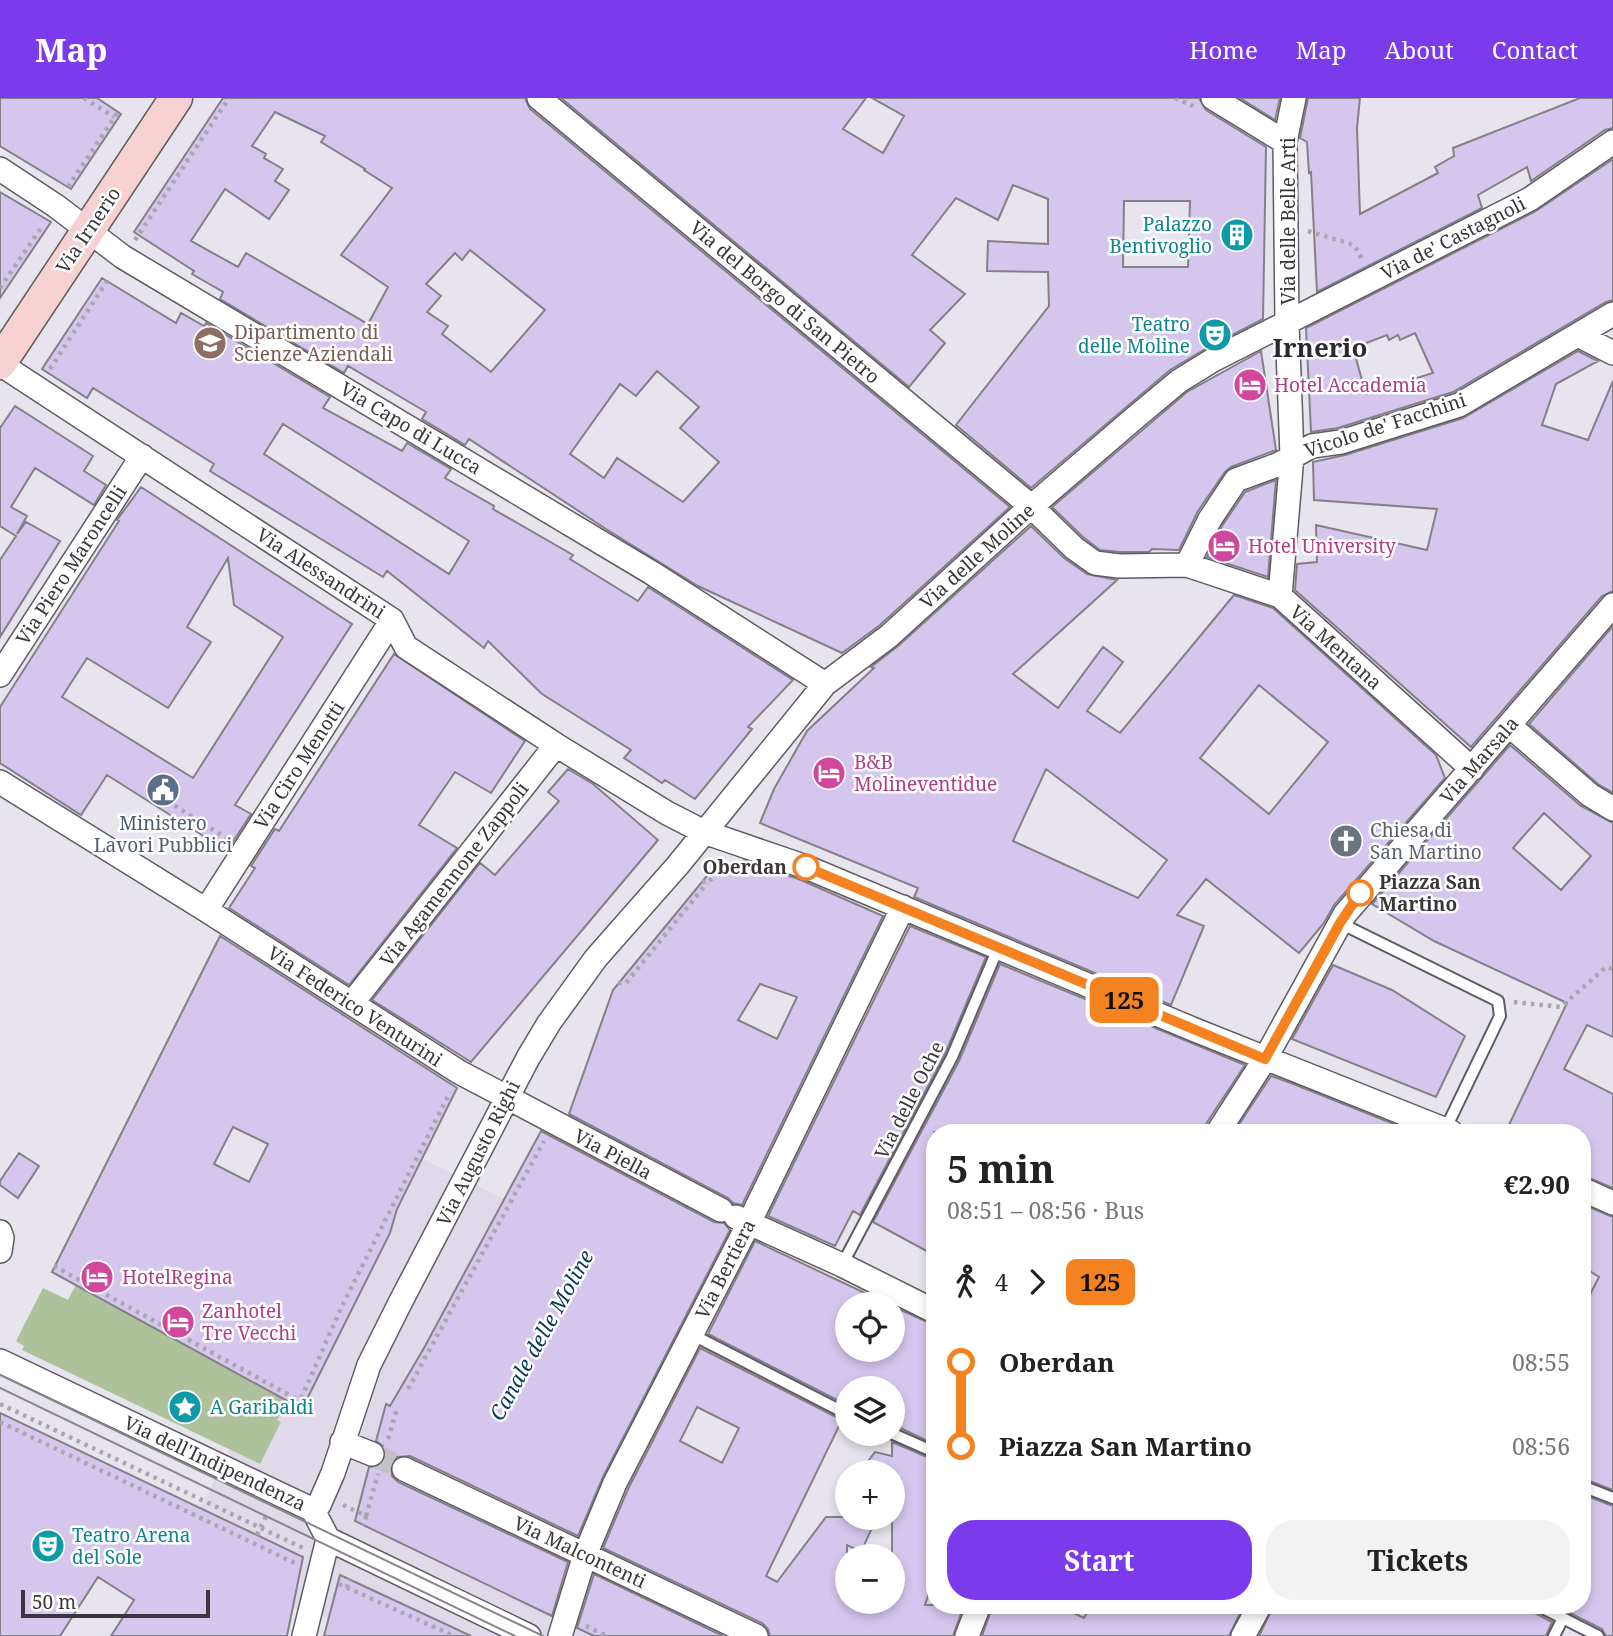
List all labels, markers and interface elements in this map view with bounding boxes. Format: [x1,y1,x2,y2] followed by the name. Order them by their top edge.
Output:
[35,27,108,72] text: Map
[1189,33,1258,66] text: Home
[1296,33,1347,66] text: Map
[1385,33,1454,66] text: About
[1492,33,1578,66] text: Contact
[1275,137,1301,305] street label: Via delle Belle Arti
[50,182,126,278] street label: Via Irnerio
[1376,190,1530,286] street label: Via de' Castagnoli
[1109,211,1212,259] place label: Palazzo Bentivoglio
[684,215,886,389] street label: Via del Borgo di San Pietro
[1218,216,1256,254] building icon: Palazzo Bentivoglio
[1078,311,1190,359] place label: Teatro delle Moline
[1196,316,1234,354] theatre icon: Teatro delle Moline
[234,319,393,367] place label: Dipartimento di Scienze Aziendali
[191,324,229,362] school or university icon: Dipartimento di Scienze Aziendali
[1273,329,1367,365] district label: Irnerio
[1231,366,1269,404] hotel icon: Hotel Accademia
[1274,372,1427,398] place label: Hotel Accademia
[336,376,486,480] street label: Via Capo di Lucca
[1301,387,1469,463] street label: Vicolo de' Facchini
[10,480,132,650] street label: Via Piero Maroncelli
[914,497,1040,615] street label: Via delle Moline
[251,521,391,625] street label: Via Alessandrini
[1205,527,1243,565] hotel icon: Hotel University
[1248,533,1396,559] place label: Hotel University
[1285,599,1387,695] street label: Via Mentana
[248,696,350,834] street label: Via Ciro Menotti
[1434,711,1524,809] street label: Via Marsala
[854,749,997,797] place label: B&B Molineventidue
[810,754,848,792] hotel icon: B&B Molineventidue
[144,771,182,809] public building icon: Ministero Lavori Pubblici
[374,776,534,972] street label: Via Agamennone Zappoli
[94,810,232,858] place label: Ministero Lavori Pubblici
[1370,817,1482,865] place label: Chiesa di San Martino
[1327,822,1365,860] church icon: Chiesa di San Martino
[703,854,787,880] place label: Oberdan
[793,854,819,880] marker: Oberdan
[1379,869,1481,917] place label: Piazza San Martino
[1347,880,1373,906] marker: Piazza San Martino
[263,940,447,1072] street label: Via Federico Venturini
[1084,977,1164,1023] line badge: 125
[1104,983,1144,1016] text: 125
[868,1037,950,1163] street label: Via delle Oche
[430,1076,526,1230] street label: Via Augusto Righi
[569,1123,657,1185] street label: Via Piella
[947,1142,1055,1194] text: 5 min
[1504,1166,1570,1202] text: €2.90
[947,1194,1144,1226] text: 08:51 – 08:56 · Bus
[689,1215,761,1323] street label: Via Bertiera
[483,1245,599,1425] water label: Canale delle Moline
[78,1258,116,1296] hotel icon: HotelRegina
[947,1263,985,1301] icon: walk
[1018,1263,1056,1301] icon: forward
[122,1264,233,1290] place label: HotelRegina
[1080,1265,1121,1298] text: 125
[995,1266,1008,1298] text: 4
[835,1292,905,1614] map controls
[835,1292,905,1362] button: locate
[202,1298,296,1346] place label: Zanhotel Tre Vecchi
[159,1303,197,1341] hotel icon: Zanhotel Tre Vecchi
[999,1344,1115,1380] text: Oberdan
[1512,1346,1570,1378] text: 08:55
[835,1376,905,1446] button: layers
[166,1388,204,1426] place icon: A Garibaldi
[210,1394,314,1420] place label: A Garibaldi
[120,1409,310,1517] street label: Via dell'Indipendenza
[999,1428,1252,1464] text: Piazza San Martino
[1512,1430,1570,1462] text: 08:56
[835,1460,905,1530] button: +
[510,1510,650,1594] street label: Via Malcontenti
[947,1520,1252,1600] button: Start
[1266,1520,1570,1600] button: Tickets
[72,1522,191,1570] place label: Teatro Arena del Sole
[29,1527,67,1565] theatre icon: Teatro Arena del Sole
[835,1544,905,1614] button: −
[21,1587,210,1619] scale bar
[32,1589,76,1615] text: 50 m

